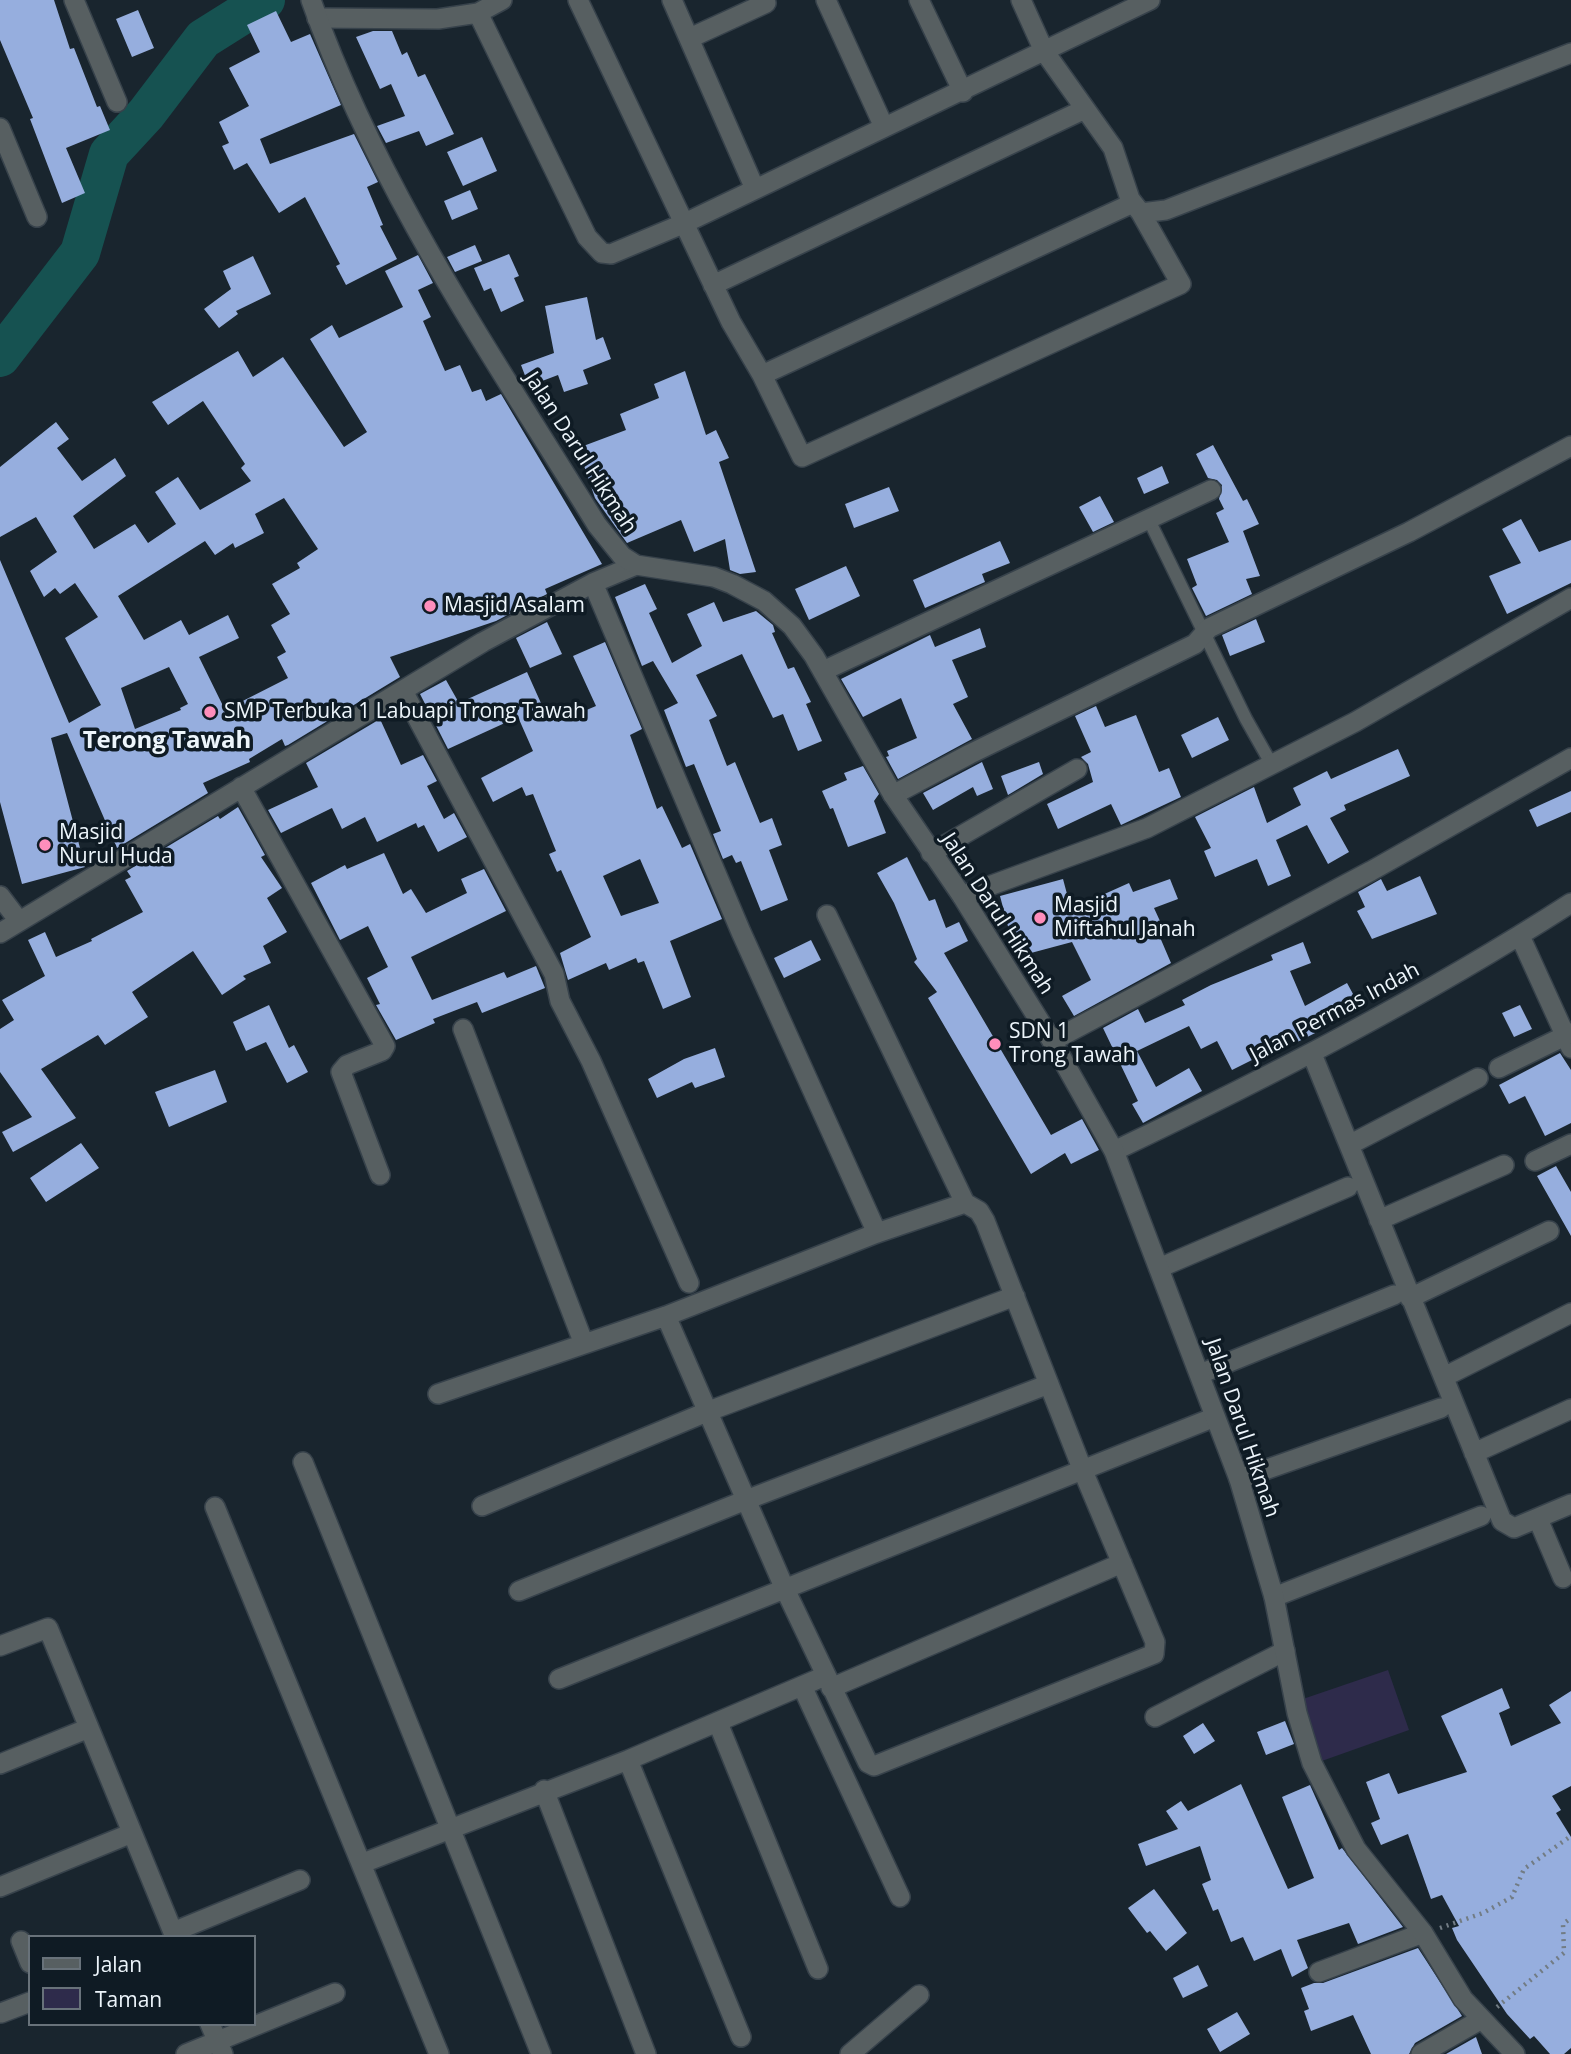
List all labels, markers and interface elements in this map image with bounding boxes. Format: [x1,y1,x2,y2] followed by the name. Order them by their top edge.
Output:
[518,367,642,539] street label: Jalan Darul Hikmah
[444,593,585,619] place label: Masjid Asalam
[422,598,438,614] marker: Masjid Asalam
[224,699,586,725] place label: SMP Terbuka 1 Labuapi Trong Tawah
[202,704,218,720] marker: SMP Terbuka 1 Labuapi Trong Tawah
[83,727,251,755] district label: Terong Tawah
[59,820,173,870] place label: Masjid Nurul Huda
[935,828,1059,1000] street label: Jalan Darul Hikmah
[37,837,53,853] marker: Masjid Nurul Huda
[1054,893,1196,943] place label: Masjid Miftahul Janah
[1032,910,1048,926] marker: Masjid Miftahul Janah
[1246,958,1424,1068] street label: Jalan Permas Indah
[1009,1019,1136,1069] place label: SDN 1 Trong Tawah
[987,1036,1003,1052] marker: SDN 1 Trong Tawah
[1200,1335,1284,1521] street label: Jalan Darul Hikmah
[28,1935,256,2026] legend
[95,1950,142,1978] text: Jalan
[95,1985,162,2013] text: Taman

